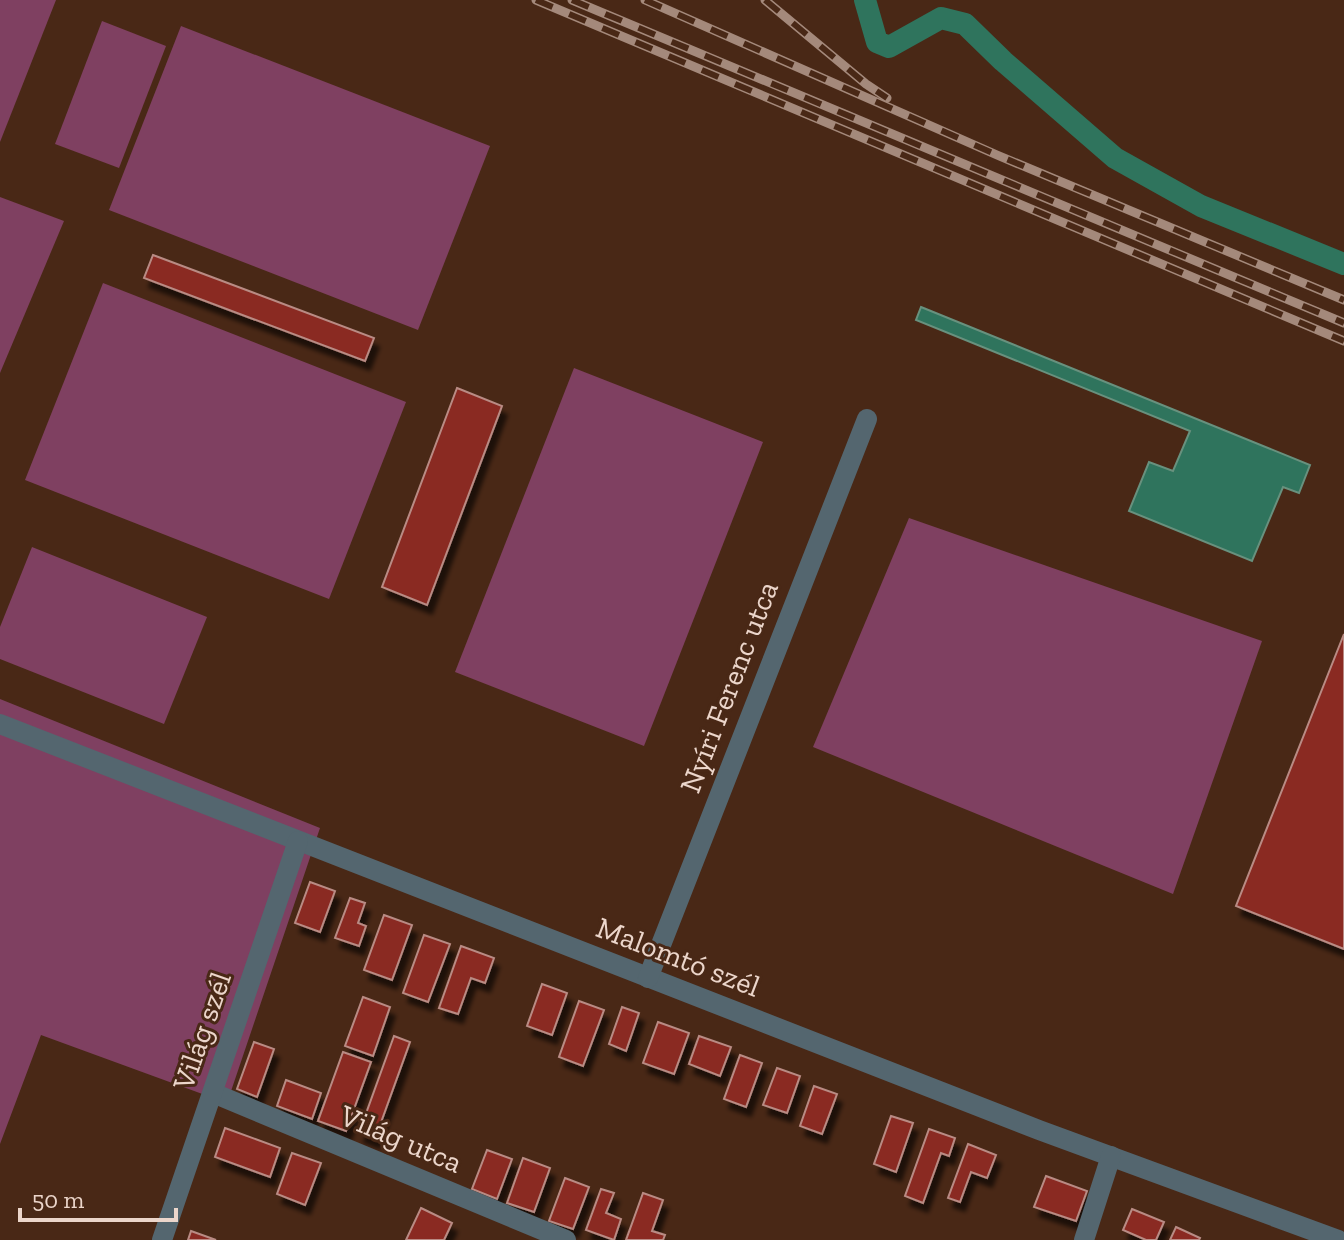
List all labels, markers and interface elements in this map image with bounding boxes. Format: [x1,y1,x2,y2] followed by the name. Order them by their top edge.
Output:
[672,576,786,798] street label: Nyíri Ferenc utca
[591,909,765,1005] street label: Malomtó szél
[165,967,239,1096] street label: Világ szél
[334,1097,468,1181] street label: Világ utca
[20,1172,176,1222] scale bar
[32,1185,85,1214] text: 50 m

